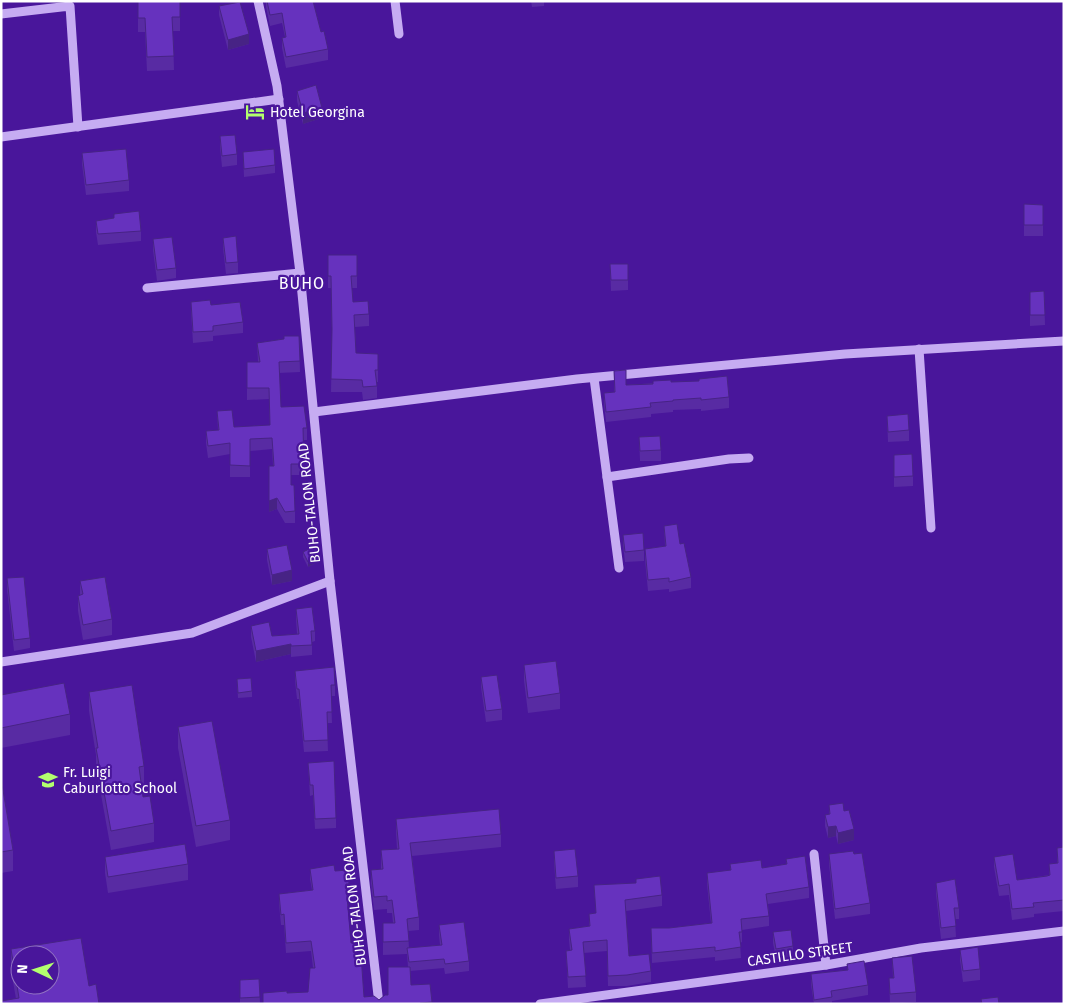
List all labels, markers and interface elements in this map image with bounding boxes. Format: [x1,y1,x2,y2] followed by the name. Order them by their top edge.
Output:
[244,101,266,123] hotel icon: Hotel Georgina
[270,104,365,121] place label: Hotel Georgina
[279,274,325,293] district label: BUHO
[295,442,324,564] street label: BUHO-TALON ROAD
[63,764,177,797] place label: Fr. Luigi Caburlotto School
[37,769,59,791] school or university icon: Fr. Luigi Caburlotto School
[339,845,370,967] street label: BUHO-TALON ROAD
[746,939,855,970] street label: CASTILLO STREET
[10,945,60,995] north arrow
[14,964,31,974] text: N

